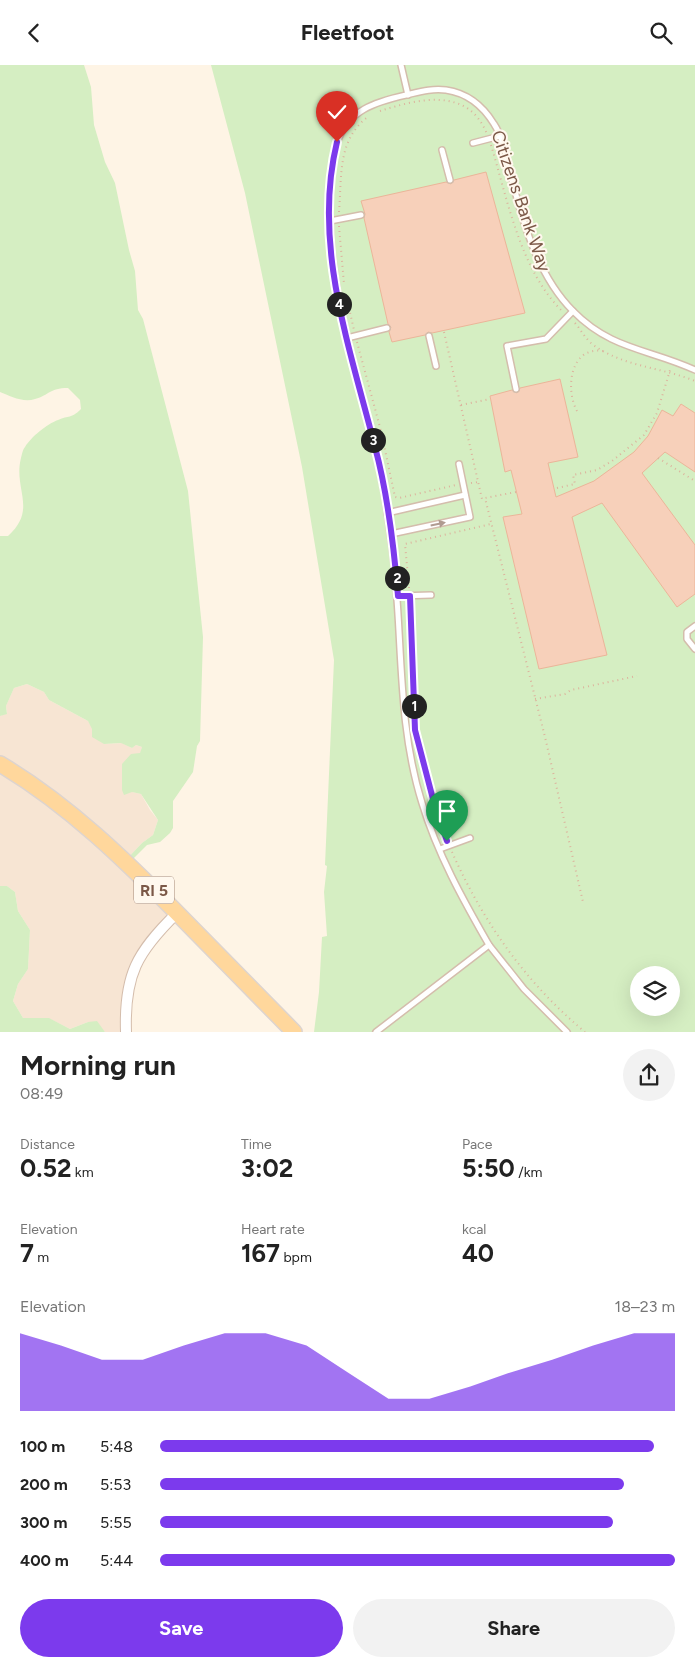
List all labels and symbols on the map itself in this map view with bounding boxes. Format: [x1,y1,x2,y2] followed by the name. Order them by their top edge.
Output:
[316,91,358,142] pin
[486,127,556,275] street label: Citizens Bank Way
[326,291,352,317] pin: 4
[360,427,386,453] pin: 3
[431,520,446,528] one-way arrow
[384,565,410,591] pin: 2
[402,693,426,719] pin: 1
[426,790,468,841] pin
[134,877,174,903] road number: RI 5

